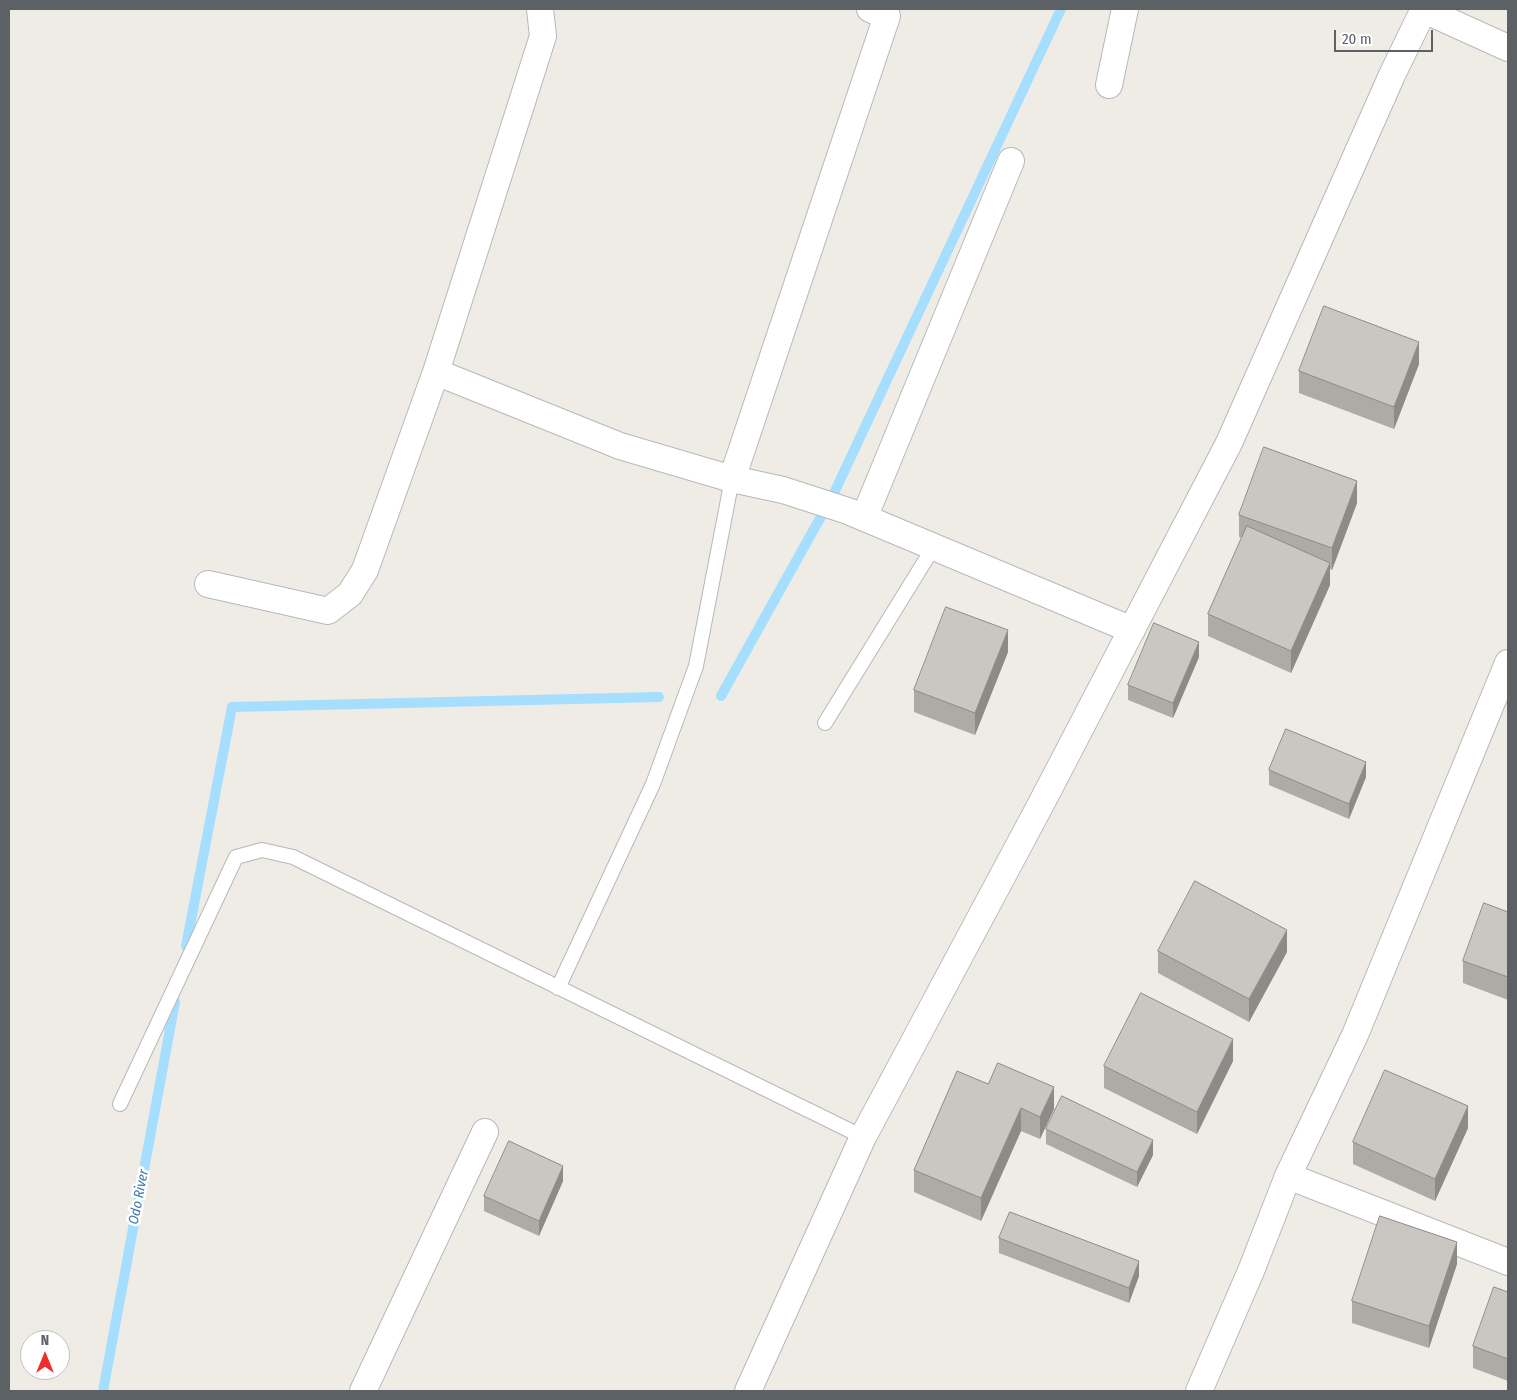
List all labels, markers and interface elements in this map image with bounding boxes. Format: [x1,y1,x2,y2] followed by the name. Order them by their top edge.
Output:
[1337,20,1436,52] scale bar
[1342,30,1372,48] text: 20 m
[125,1168,153,1226] water label: Odo River
[20,1330,70,1380] north arrow
[41,1332,49,1349] text: N

